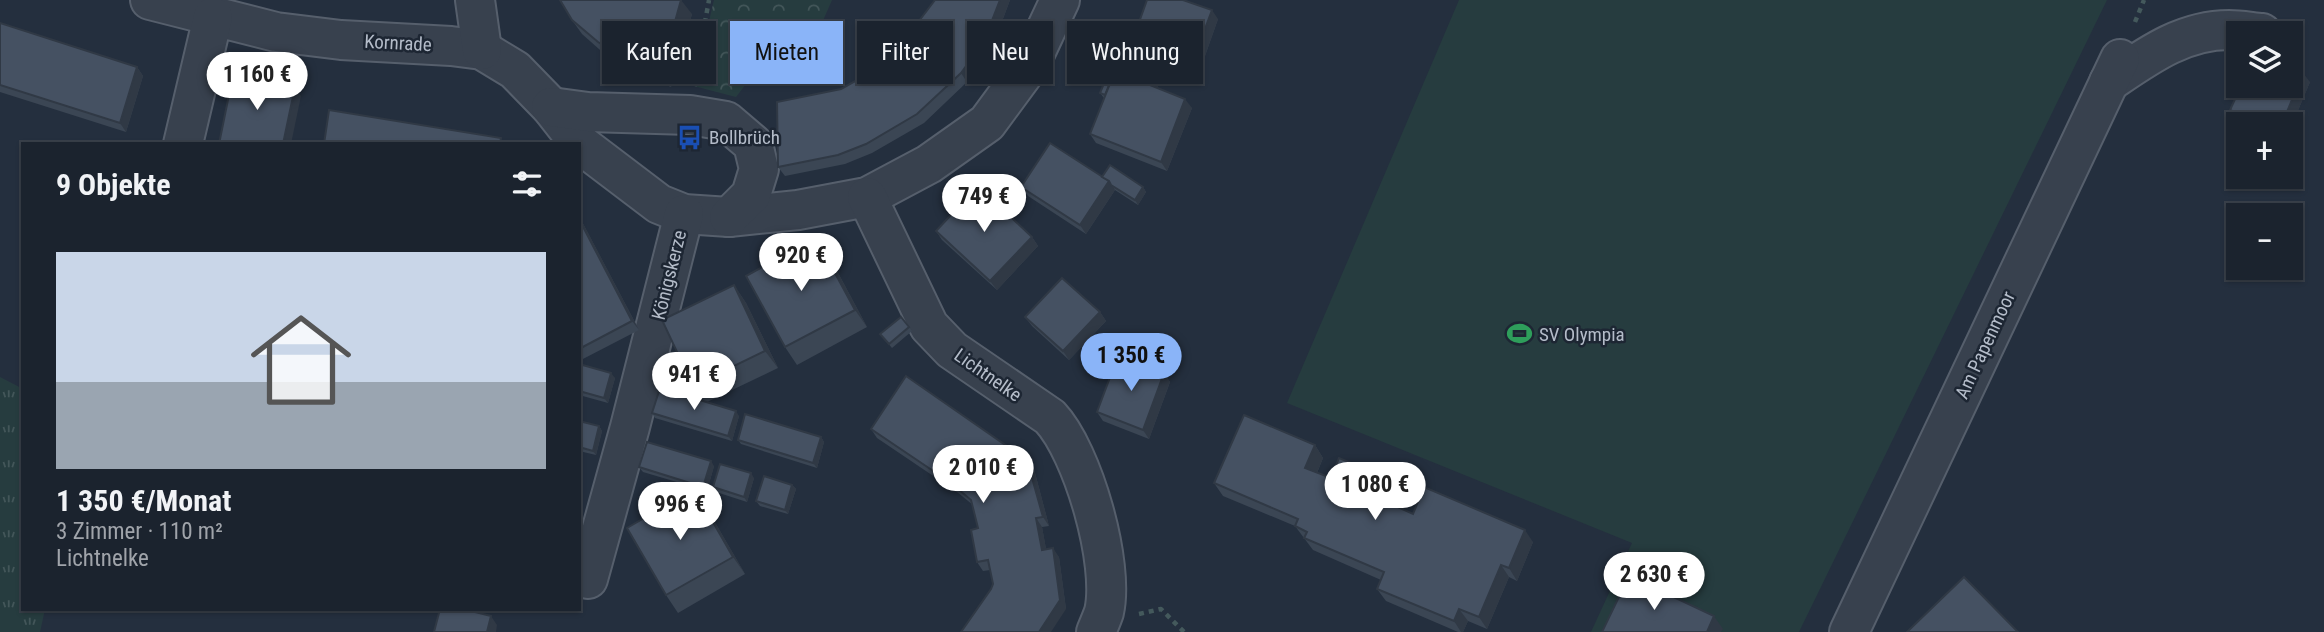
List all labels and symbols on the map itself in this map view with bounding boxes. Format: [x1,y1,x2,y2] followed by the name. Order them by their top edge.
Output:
[364,30,432,56] street label: Kornrade
[192,52,322,112] pin: 1 160 €
[675,123,703,151] bus stop icon: Bollbrüch
[709,126,780,149] place label: Bollbrüch
[935,174,1033,234] pin: 749 €
[647,228,691,322] street label: Königskerze
[752,233,850,293] pin: 920 €
[1950,287,2020,402] street label: Am Papenmoor
[1505,320,1533,348] sports icon: SV Olympia
[1539,323,1625,346] place label: SV Olympia
[1066,334,1196,393] pin: 1 350 €
[950,344,1026,406] street label: Lichtnelke
[645,352,743,412] pin: 941 €
[918,446,1048,505] pin: 2 010 €
[1310,462,1440,522] pin: 1 080 €
[631,482,729,542] pin: 996 €
[1589,552,1719,612] pin: 2 630 €

